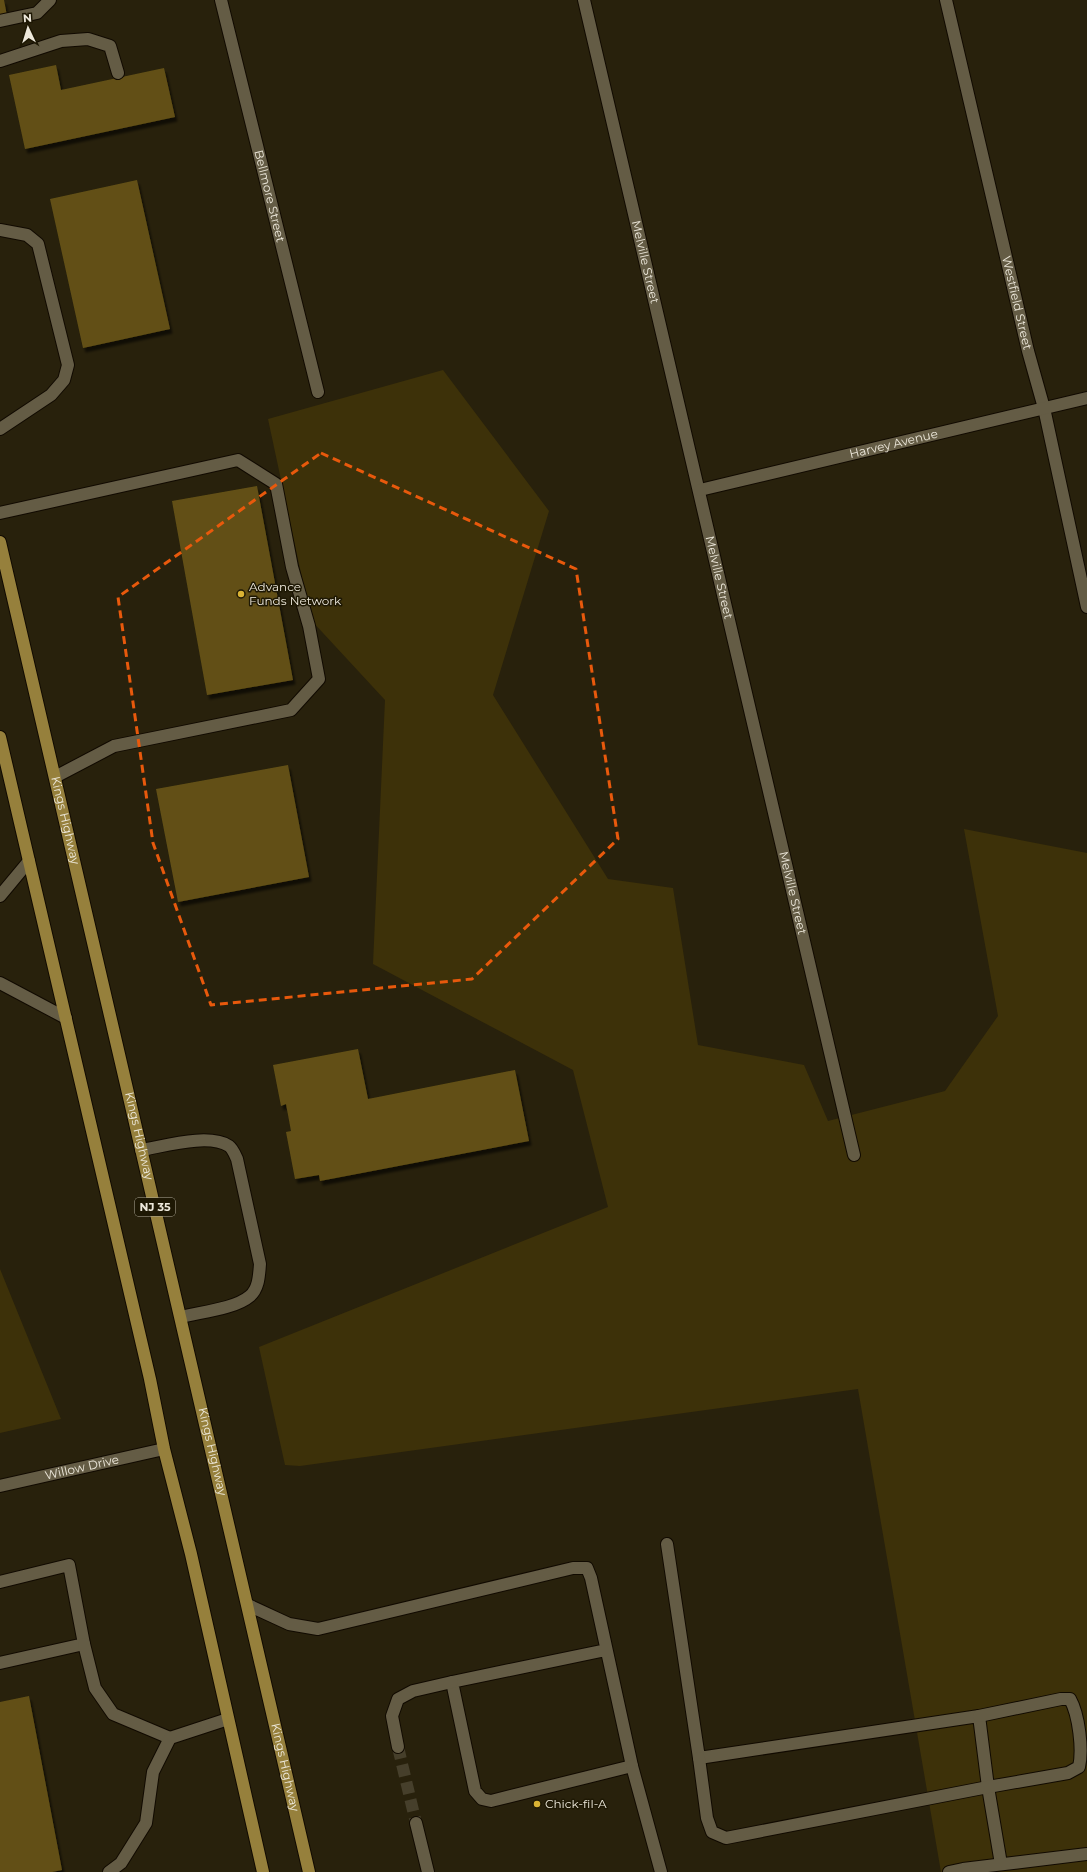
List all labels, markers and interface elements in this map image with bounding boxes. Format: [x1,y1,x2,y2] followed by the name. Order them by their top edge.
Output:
[8,8,48,48] north arrow
[22,11,32,25] text: N
[251,148,289,244] street label: Bellmore Street
[629,219,663,305] street label: Melville Street
[999,254,1035,351] street label: Westfield Street
[848,426,939,461] street label: Harvey Avenue
[703,534,736,620] street label: Melville Street
[249,579,342,608] place label: Advance Funds Network
[236,589,246,599] marker: Advance Funds Network
[48,775,84,866] street label: Kings Highway
[776,850,810,936] street label: Melville Street
[122,1090,157,1182] street label: Kings Highway
[135,1198,175,1216] road number: NJ 35
[196,1406,231,1497] street label: Kings Highway
[43,1451,120,1483] street label: Willow Drive
[268,1722,303,1813] street label: Kings Highway
[545,1796,607,1811] place label: Chick-fil-A
[532,1799,542,1809] marker: Chick-fil-A

